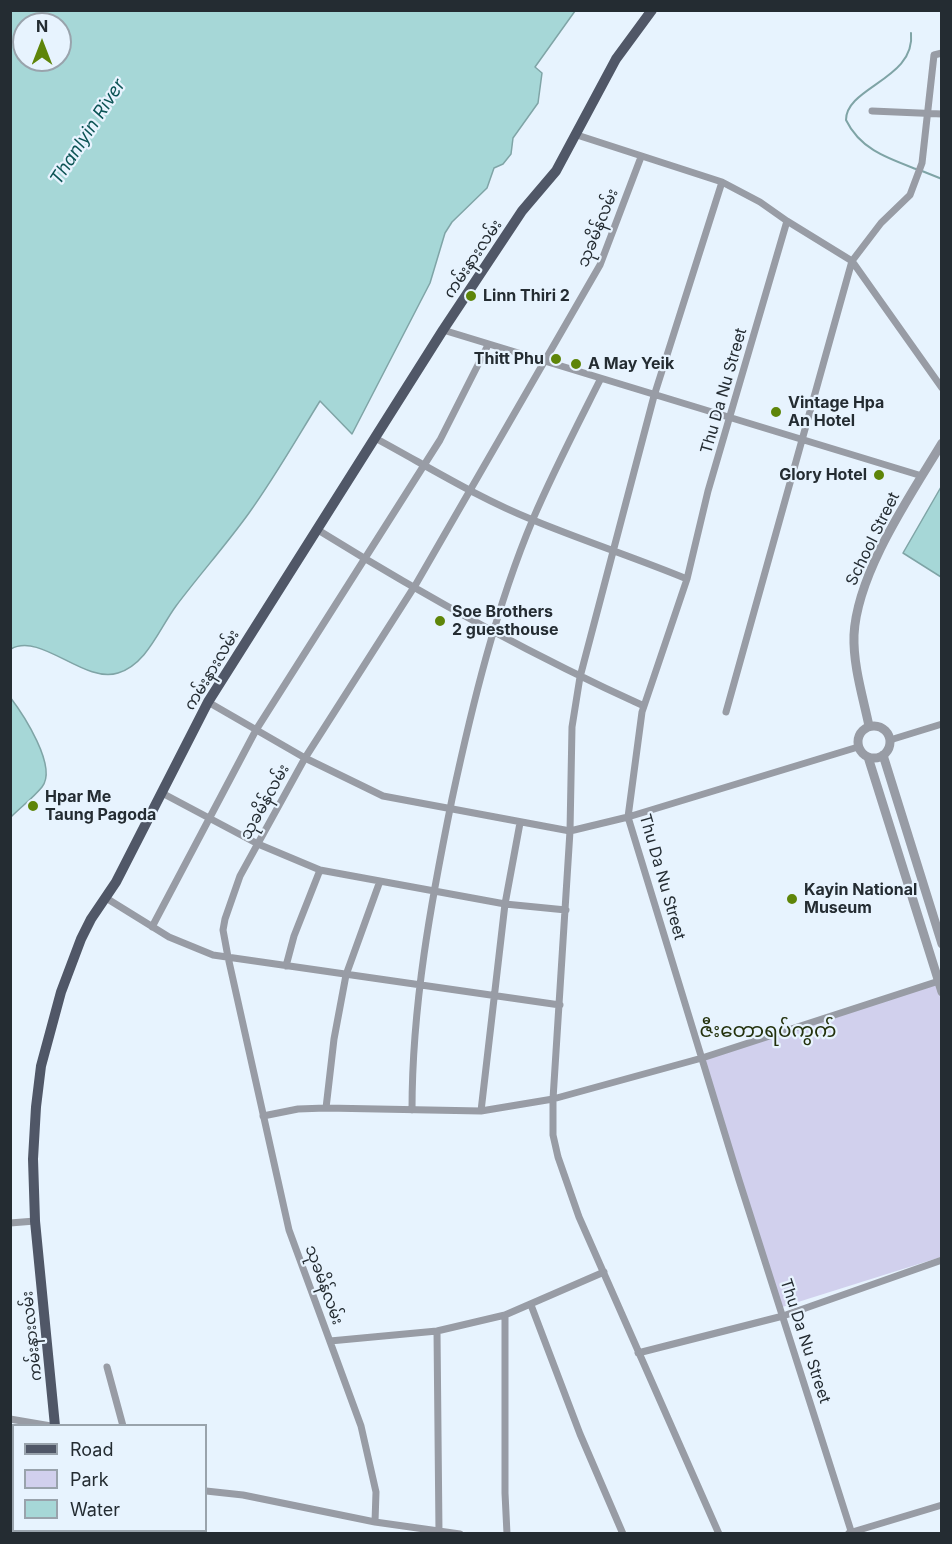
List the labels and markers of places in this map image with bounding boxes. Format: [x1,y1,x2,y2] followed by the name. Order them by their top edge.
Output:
[483,286,570,306] place label: Linn Thiri 2
[464,289,478,303] marker: Linn Thiri 2
[474,349,544,369] place label: Thitt Phu
[549,352,563,366] marker: Thitt Phu
[588,354,674,374] place label: A May Yeik
[569,357,583,371] marker: A May Yeik
[788,393,884,431] place label: Vintage Hpa An Hotel
[769,405,783,419] marker: Vintage Hpa An Hotel
[779,465,867,485] place label: Glory Hotel
[872,468,886,482] marker: Glory Hotel
[452,602,559,640] place label: Soe Brothers 2 guesthouse
[433,614,447,628] marker: Soe Brothers 2 guesthouse
[45,787,156,825] place label: Hpar Me Taung Pagoda
[26,799,40,813] marker: Hpar Me Taung Pagoda
[804,880,917,918] place label: Kayin National Museum
[785,892,799,906] marker: Kayin National Museum

